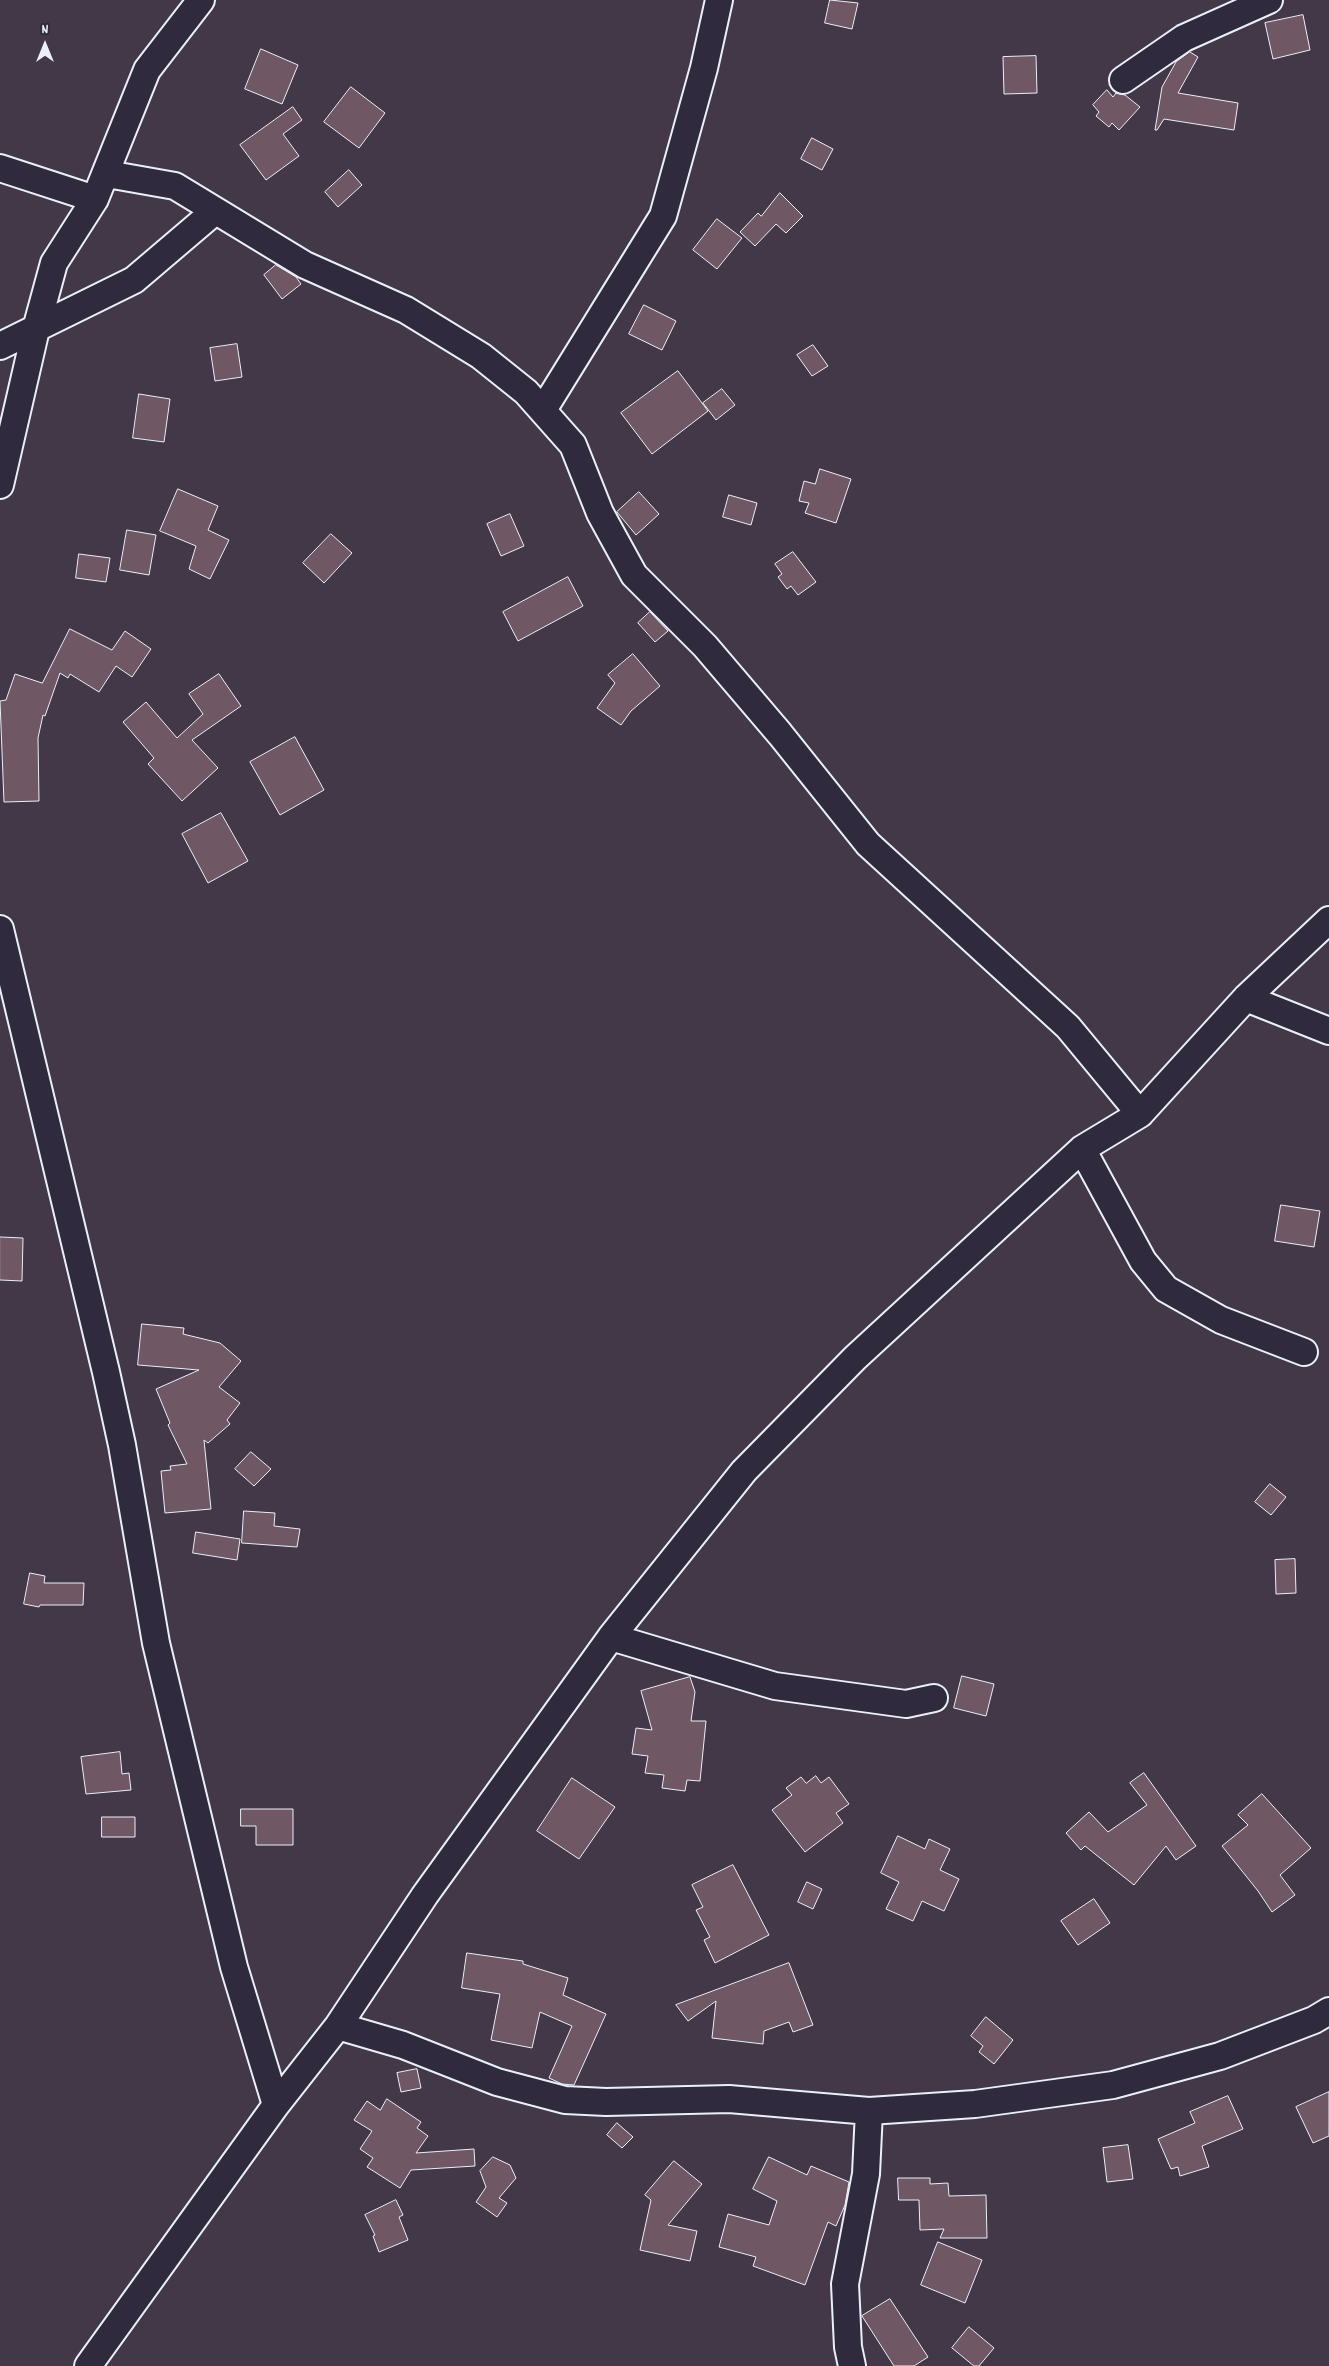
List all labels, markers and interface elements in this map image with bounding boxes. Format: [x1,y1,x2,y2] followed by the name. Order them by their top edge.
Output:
[20,20,70,70] north arrow
[42,20,48,40] text: N

